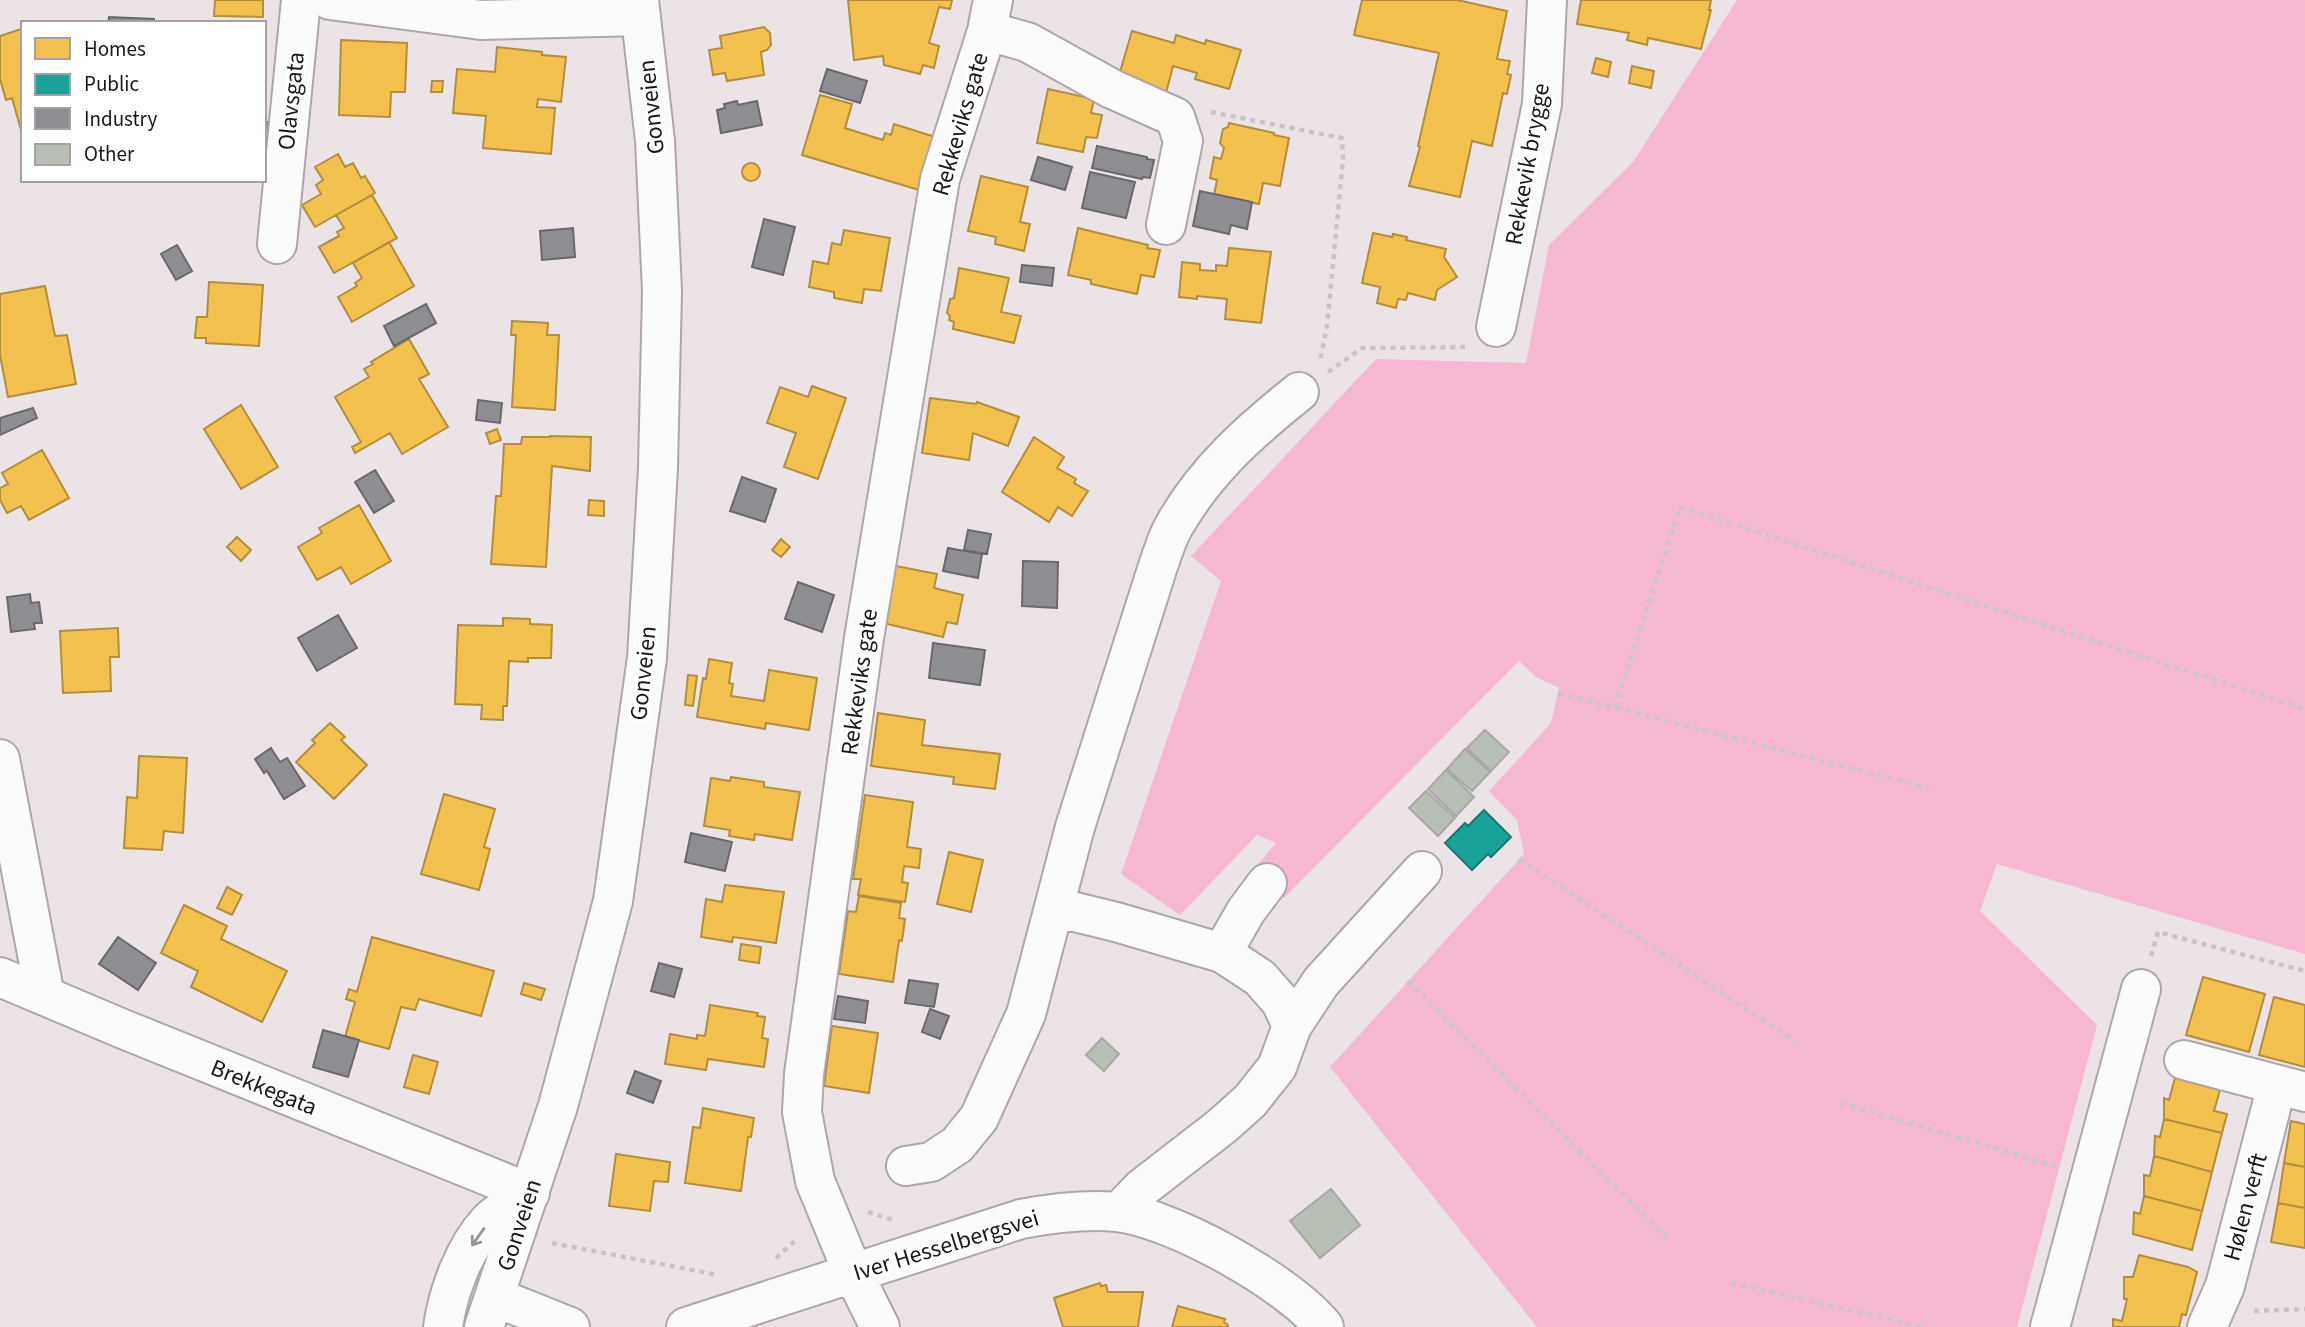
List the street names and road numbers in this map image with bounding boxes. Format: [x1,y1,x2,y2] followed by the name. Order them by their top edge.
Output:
[923,48,998,200] street label: Rekkeviks gate
[269,50,314,152] street label: Olavsgata
[629,58,674,156] street label: Gonveien
[1496,80,1559,248] street label: Rekkevik brygge
[832,607,887,758] street label: Rekkeviks gate
[621,624,666,722] street label: Gonveien
[205,1050,322,1125] street label: Brekkegata
[2214,1149,2277,1265] street label: Hølen verft
[488,1175,551,1276] street label: Gonveien
[849,1201,1043,1290] street label: Iver Hesselbergsvei

